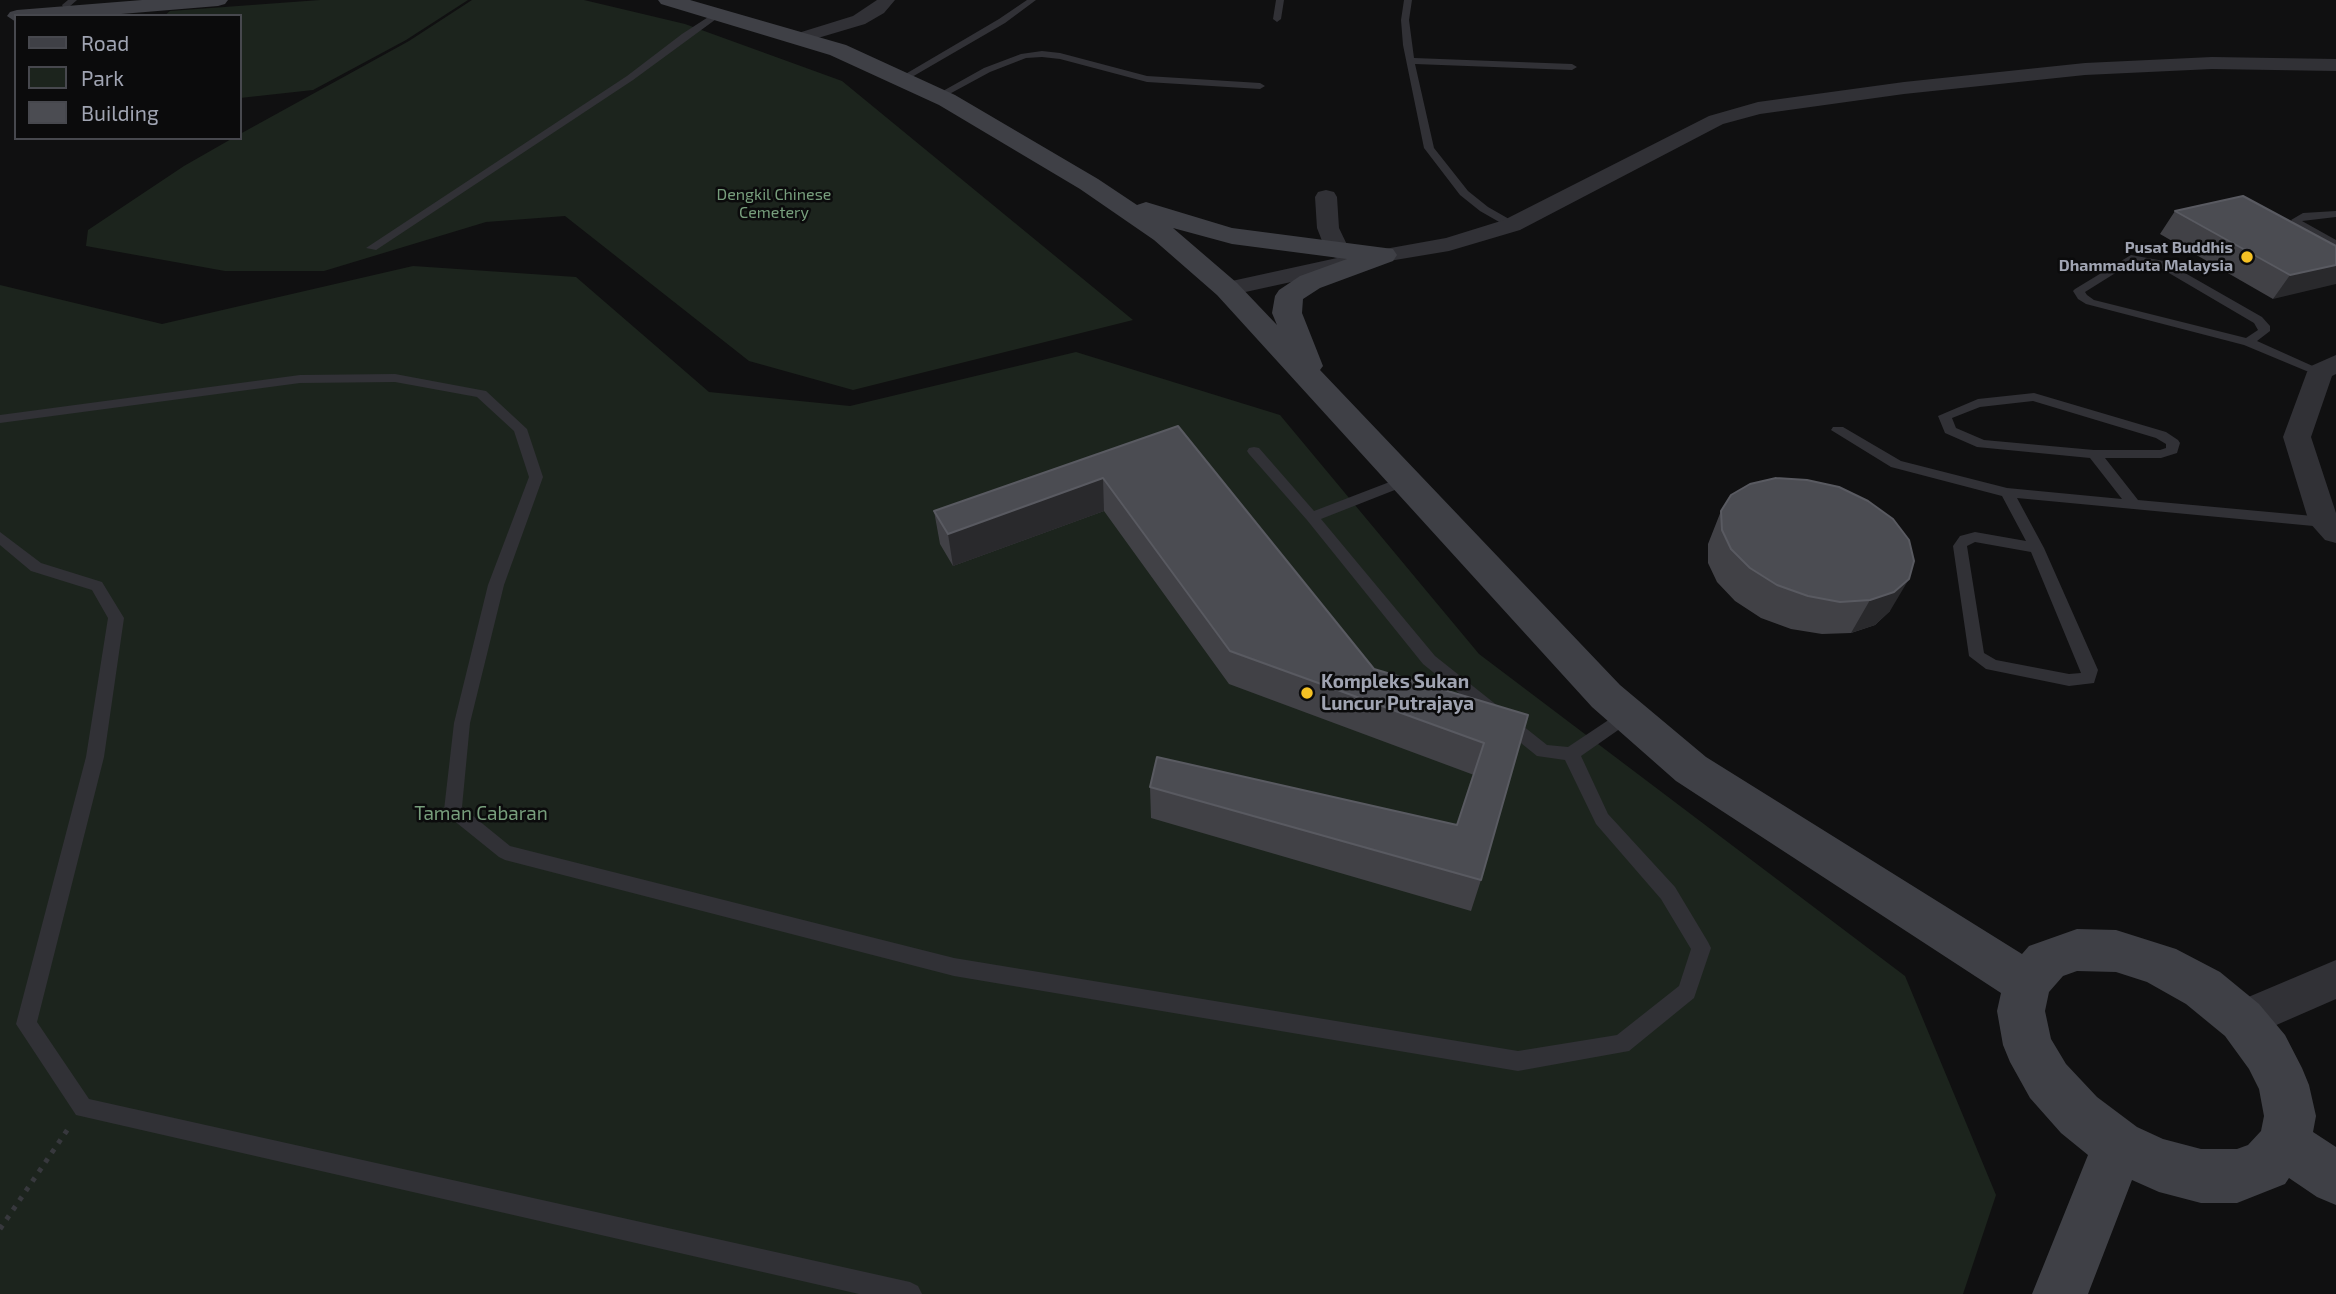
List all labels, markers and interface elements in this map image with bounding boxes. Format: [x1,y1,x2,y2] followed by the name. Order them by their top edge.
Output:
[14,14,242,140] legend
[81,30,129,55] text: Road
[81,65,124,90] text: Park
[81,100,159,125] text: Building
[717,185,831,223] park label: Dengkil Chinese Cemetery
[2059,238,2233,276] place label: Pusat Buddhis Dhammaduta Malaysia
[2239,249,2255,265] marker: Pusat Buddhis Dhammaduta Malaysia
[1321,671,1474,715] place label: Kompleks Sukan Luncur Putrajaya
[1299,685,1315,701] marker: Kompleks Sukan Luncur Putrajaya
[414,803,548,825] park label: Taman Cabaran

